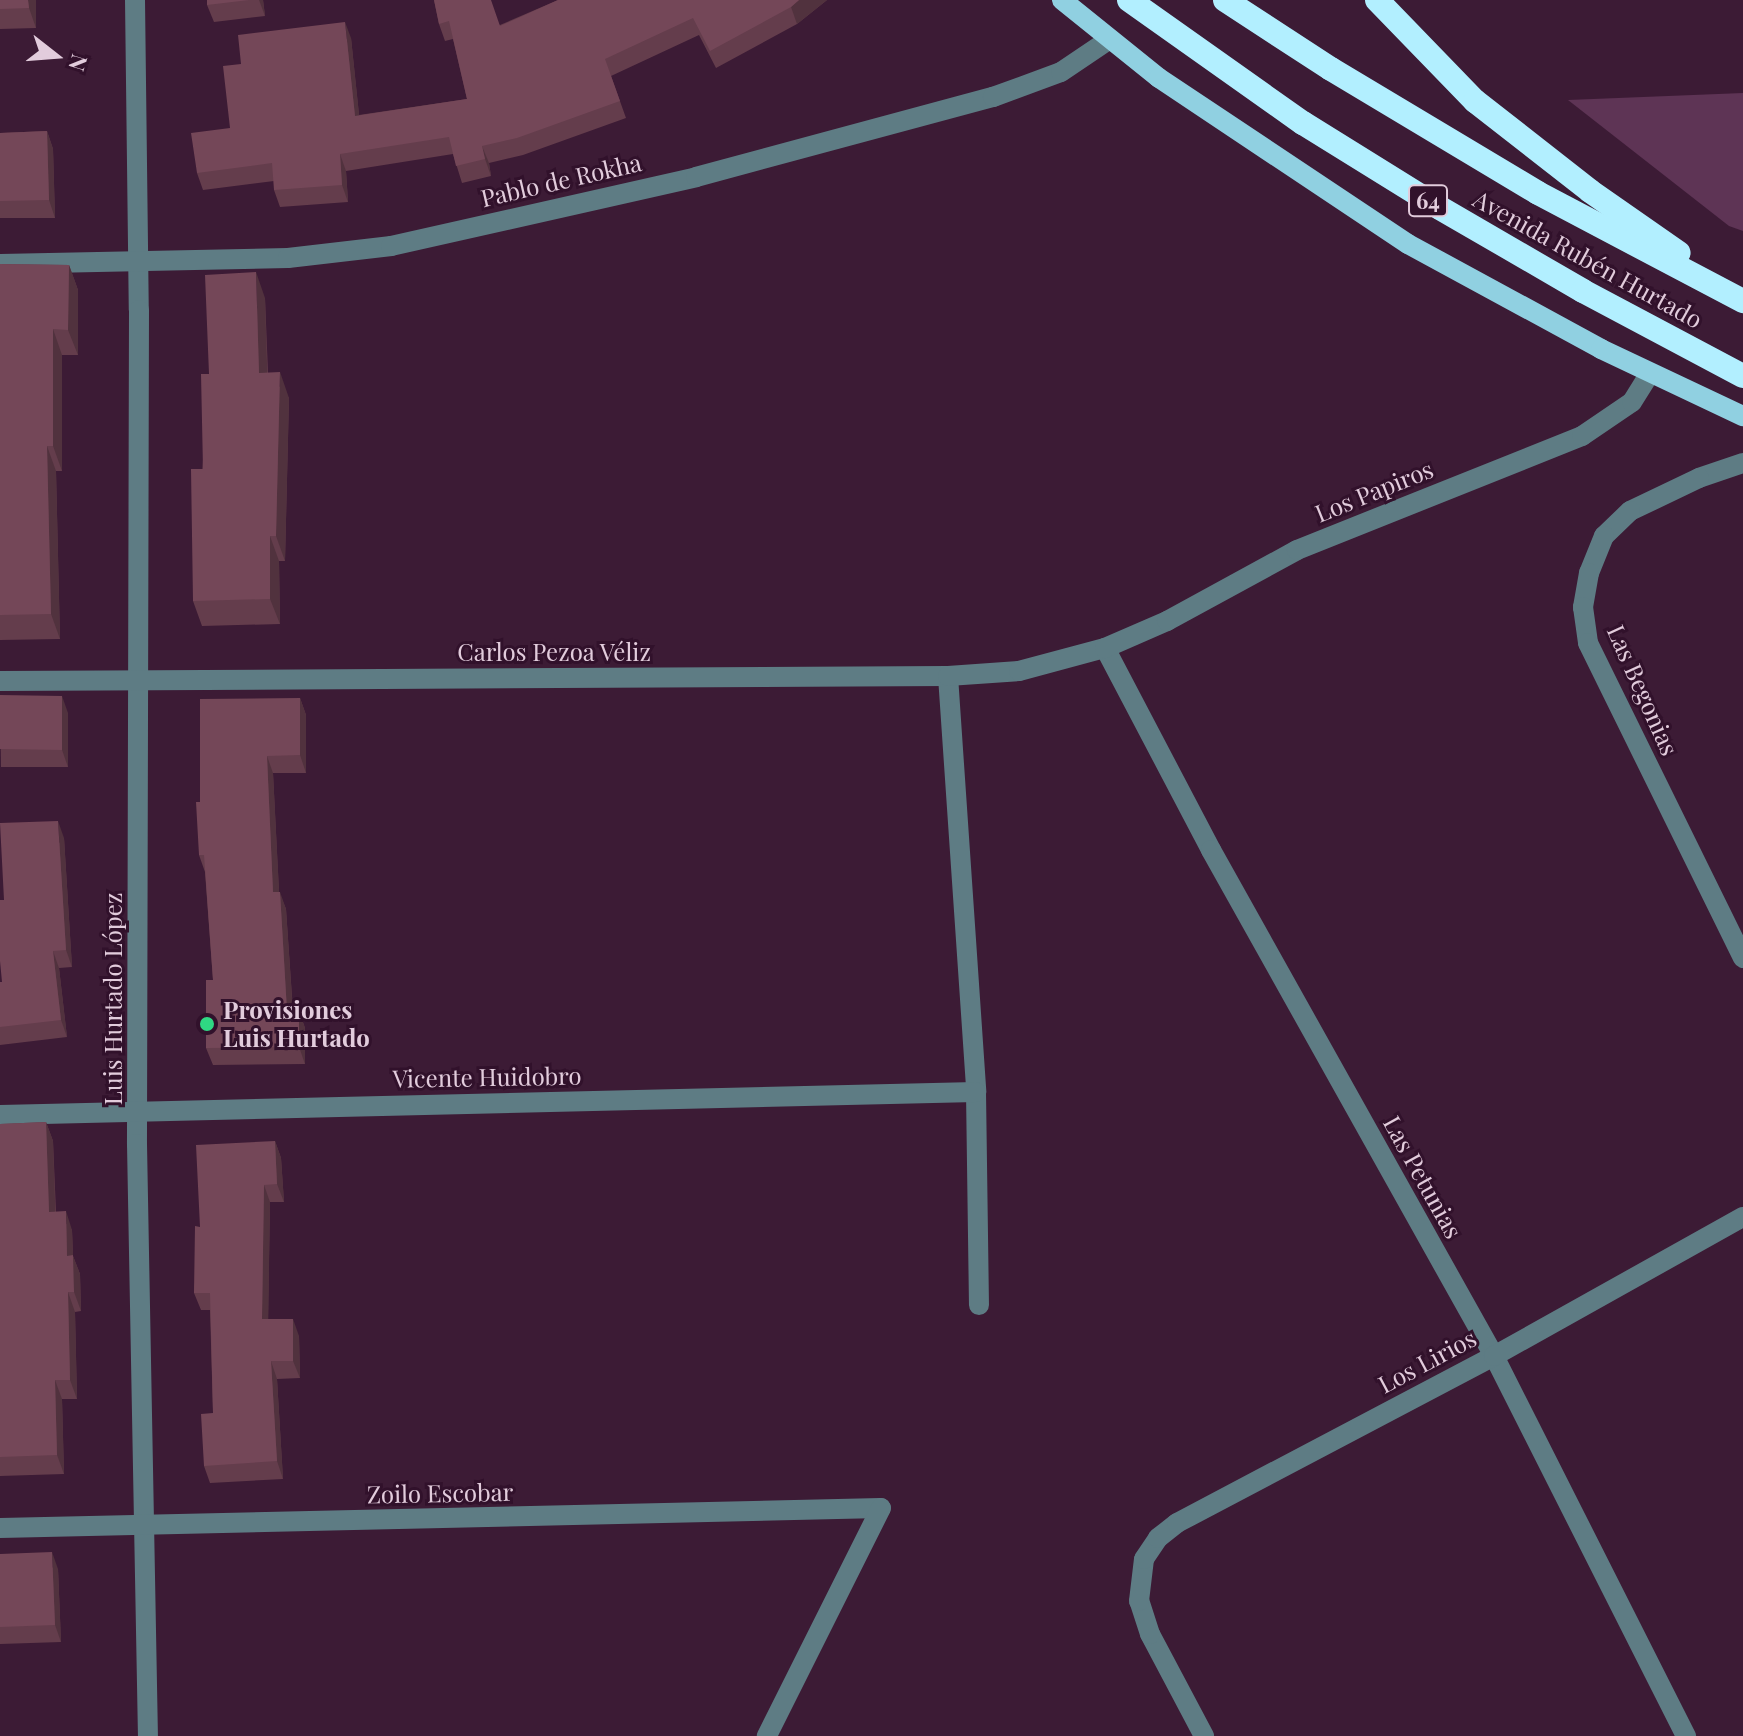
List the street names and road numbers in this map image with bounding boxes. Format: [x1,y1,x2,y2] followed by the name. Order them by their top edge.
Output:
[478,148,644,212] street label: Pablo de Rokha
[1408,183,1448,219] road number: 64
[1468,184,1708,334] street label: Avenida Rubén Hurtado
[1311,454,1437,528] street label: Los Papiros
[1601,620,1685,760] street label: Las Begonias
[457,638,651,666] street label: Carlos Pezoa Véliz
[99,893,127,1105] street label: Luis Hurtado López
[392,1061,582,1093] street label: Vicente Huidobro
[1378,1111,1468,1243] street label: Las Petunias
[1373,1323,1481,1399] street label: Los Lirios
[367,1477,513,1509] street label: Zoilo Escobar

